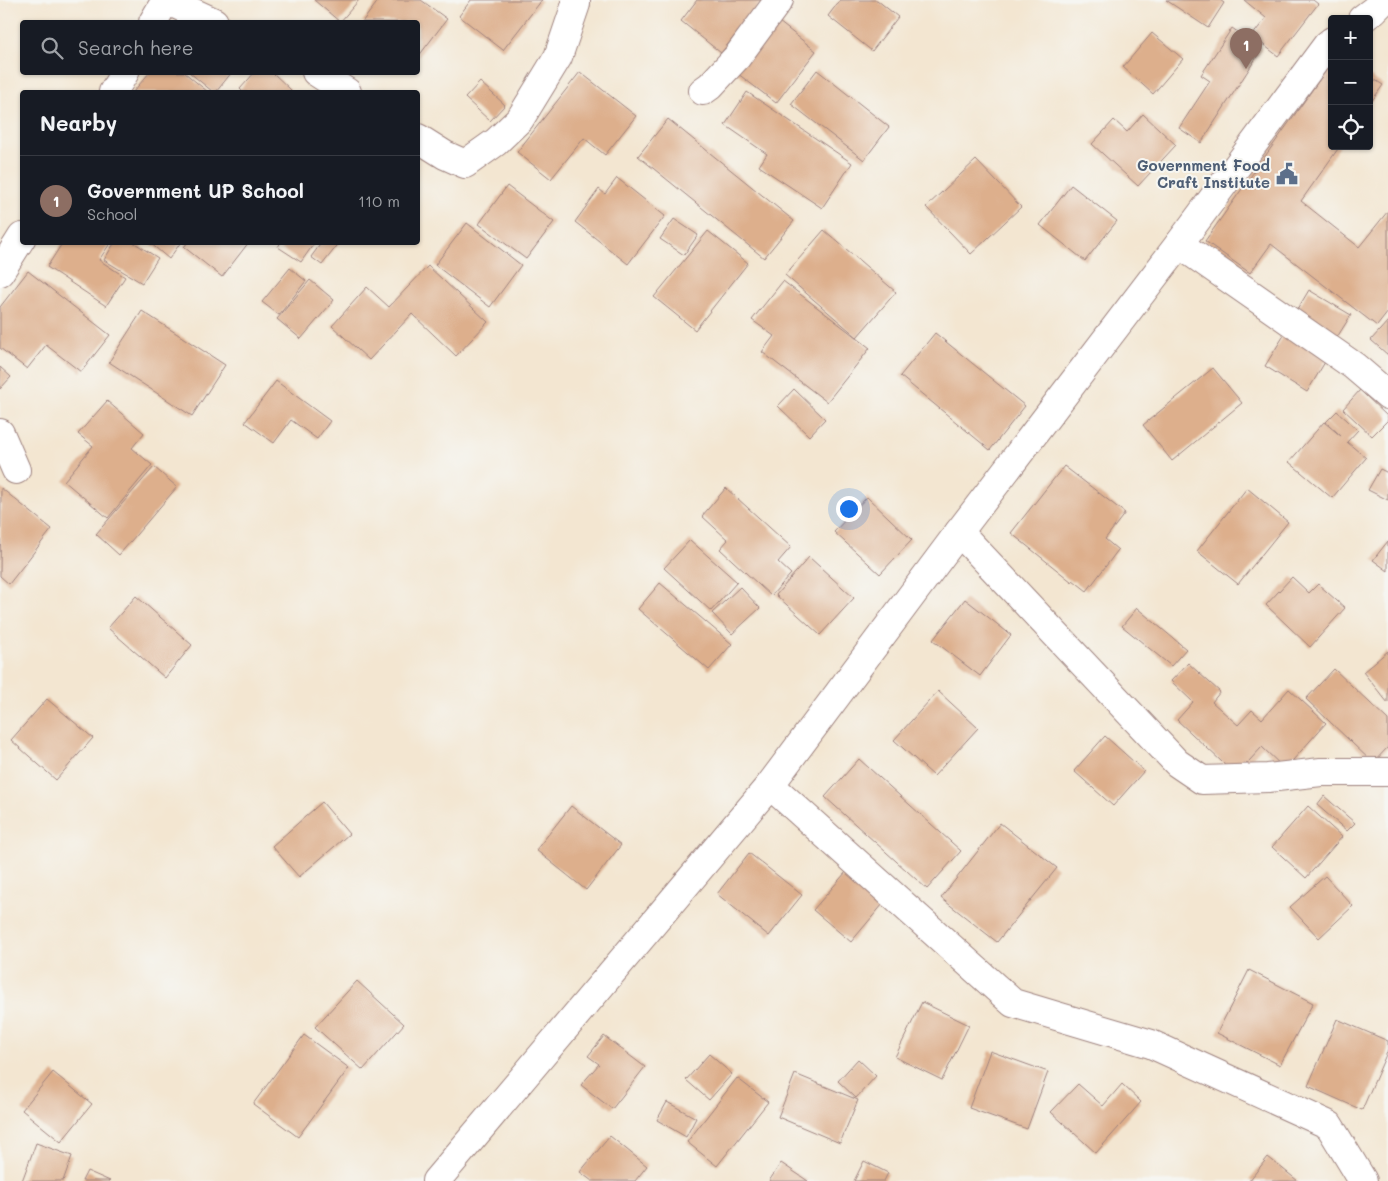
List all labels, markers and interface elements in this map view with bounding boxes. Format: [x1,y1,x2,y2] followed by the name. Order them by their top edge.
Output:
[1328,15,1373,150] map controls
[1328,15,1373,60] button: +
[20,20,420,75] search box
[1230,28,1262,69] pin: 1
[38,34,66,62] icon: search
[78,35,194,60] text: Search here
[1328,60,1373,105] button: −
[1328,105,1373,150] button: locate
[40,109,117,136] text: Nearby
[1137,155,1270,192] place label: Government Food Craft Institute
[1274,161,1300,187] public building icon: Government Food Craft Institute
[87,178,304,203] text: Government UP School
[52,190,60,211] text: 1
[358,190,400,211] text: 110 m
[87,203,137,224] text: School
[836,496,862,522] your location

